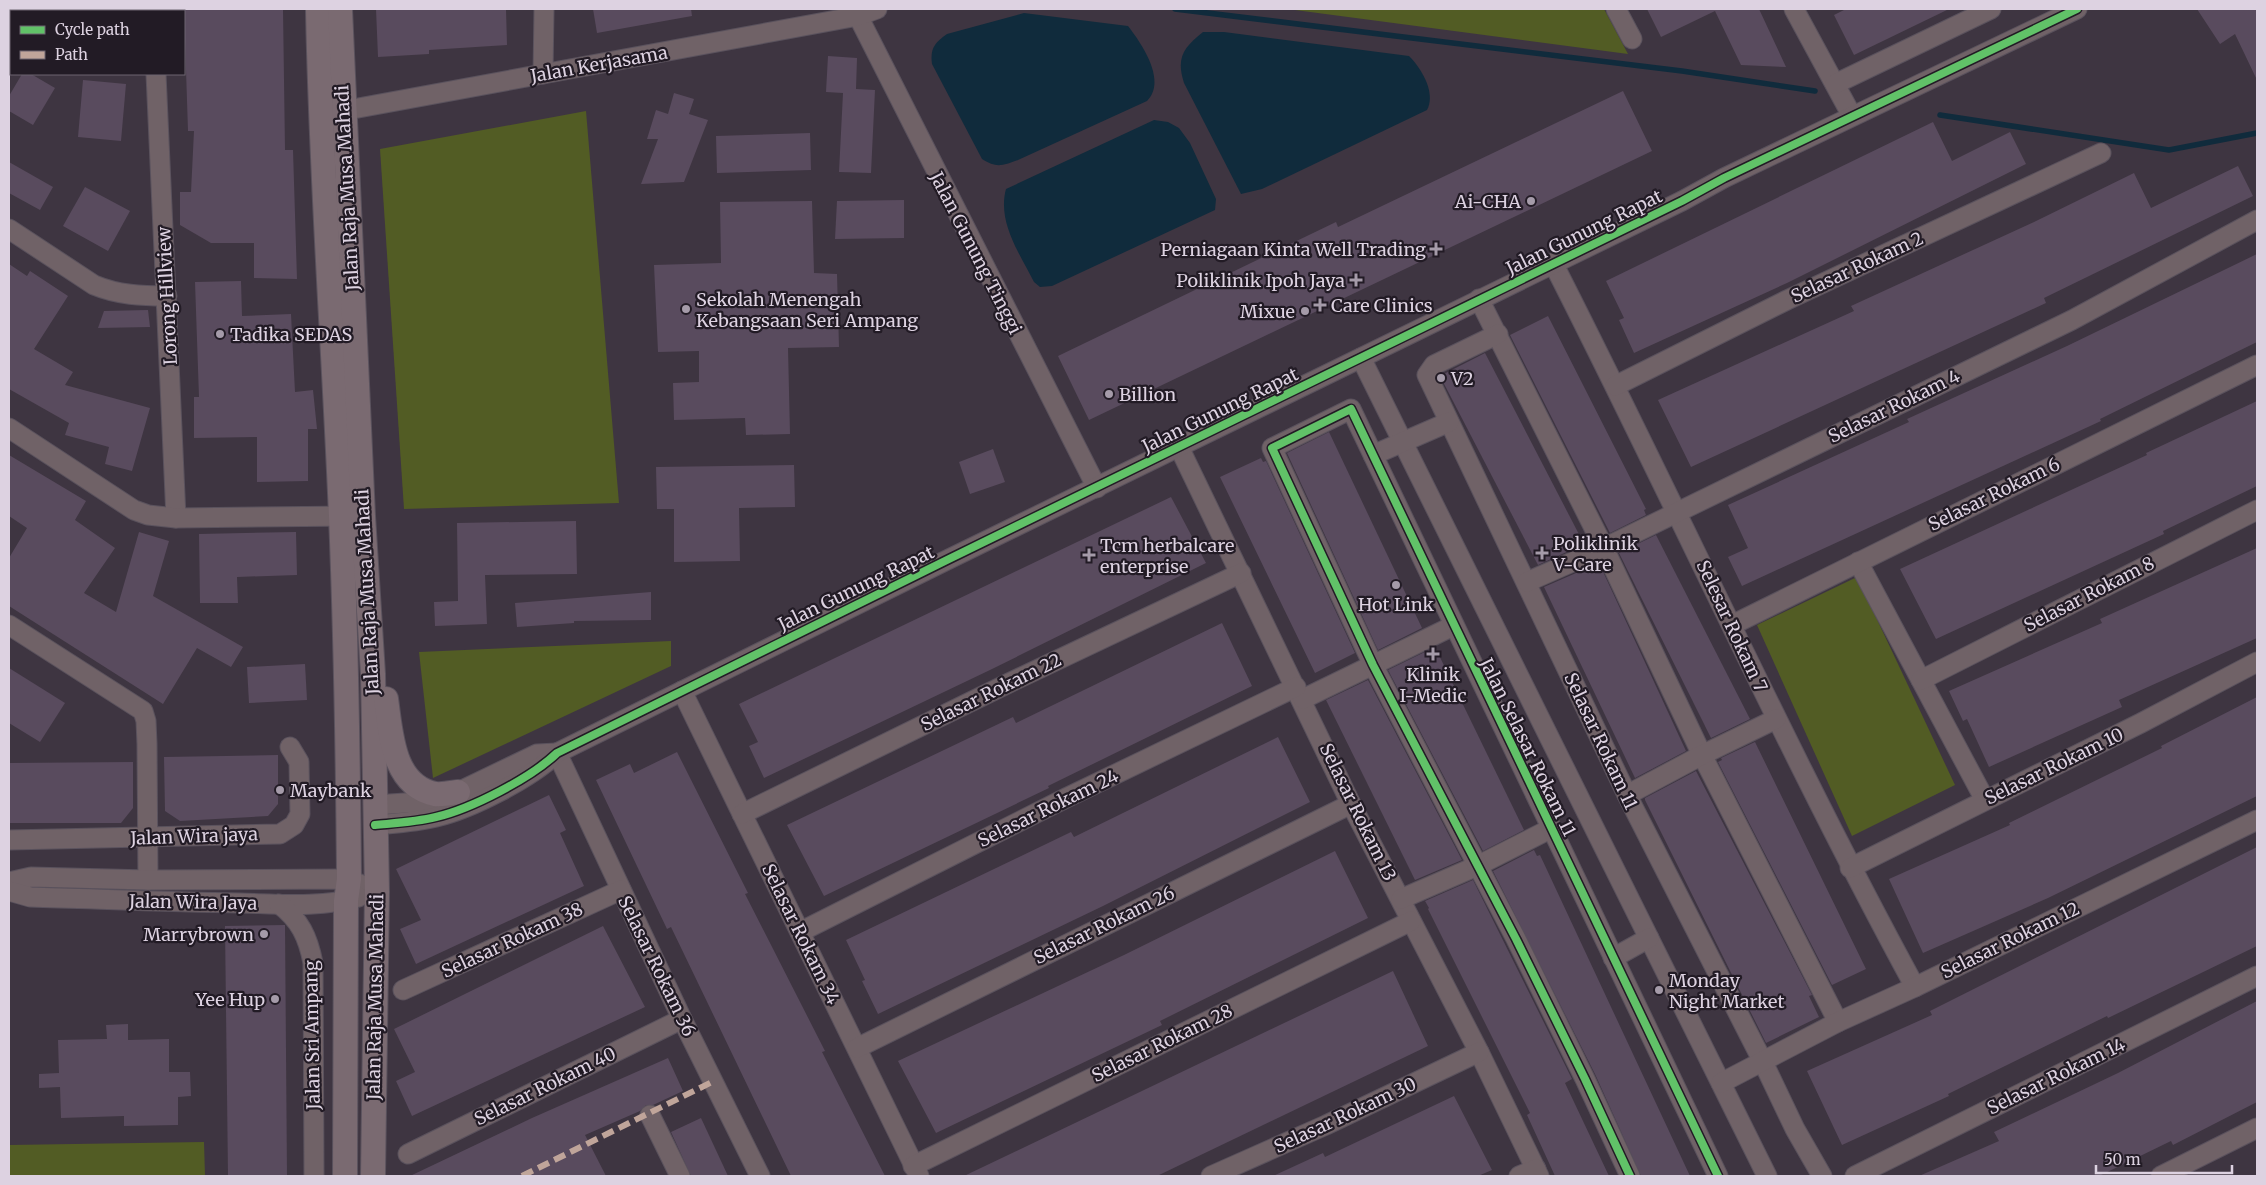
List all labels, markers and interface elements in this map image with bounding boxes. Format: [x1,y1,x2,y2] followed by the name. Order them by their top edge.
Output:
[10,10,185,75] legend
[55,20,130,39] text: Cycle path
[528,41,670,88] street label: Jalan Kerjasama
[55,45,88,64] text: Path
[330,84,364,293] street label: Jalan Raja Musa Mahadi
[925,167,1027,338] street label: Jalan Gunung Tinggi
[1501,184,1666,280] street label: Jalan Gunung Rapat
[1454,190,1521,213] place label: Ai-CHA
[1525,195,1537,207] marker: Ai-CHA
[152,225,182,366] street label: Lorong Hillview
[1787,226,1927,308] street label: Selasar Rokam 2
[1160,238,1426,261] place label: Perniagaan Kinta Well Trading
[1430,243,1442,255] marker: Perniagaan Kinta Well Trading
[1176,269,1345,292] place label: Poliklinik Ipoh Jaya
[1349,273,1363,287] marker: Poliklinik Ipoh Jaya
[696,288,918,332] place label: Sekolah Menengah Kebangsaan Seri Ampang
[1331,294,1433,317] place label: Care Clinics
[1313,298,1327,312] marker: Care Clinics
[1240,300,1295,323] place label: Mixue
[680,303,692,315] marker: Sekolah Menengah Kebangsaan Seri Ampang
[1299,305,1311,317] marker: Mixue
[230,323,352,346] place label: Tadika SEDAS
[214,328,226,340] marker: Tadika SEDAS
[1137,362,1302,458] street label: Jalan Gunung Rapat
[1824,364,1964,448] street label: Selasar Rokam 4
[1450,367,1474,390] place label: V2
[1435,372,1447,384] marker: V2
[1119,383,1176,406] place label: Billion
[1103,388,1115,400] marker: Billion
[1924,452,2064,536] street label: Selasar Rokam 6
[350,488,384,697] street label: Jalan Raja Musa Mahadi
[1552,532,1639,576] place label: Poliklinik V-Care
[1100,534,1234,578] place label: Tcm herbalcare enterprise
[773,540,938,636] street label: Jalan Gunung Rapat
[1535,546,1549,560] marker: Poliklinik V-Care
[1082,548,1096,562] marker: Tcm herbalcare enterprise
[2020,551,2158,637] street label: Selasar Rokam 8
[1691,556,1773,696] street label: Selesar Rokam 7
[1390,579,1402,591] marker: Hot Link
[1358,593,1435,616] place label: Hot Link
[1426,647,1440,661] marker: Klinik I-Medic
[917,648,1065,736] street label: Selasar Rokam 22
[1474,653,1581,840] street label: Jalan Selasar Rokam 11
[1399,663,1467,707] place label: Klinik I-Medic
[1559,669,1643,813] street label: Selasar Rokam 11
[1981,722,2127,810] street label: Selasar Rokam 10
[1315,739,1401,885] street label: Selasar Rokam 13
[974,764,1122,852] street label: Selasar Rokam 24
[290,779,372,802] place label: Maybank
[274,784,286,796] marker: Maybank
[129,822,259,850] street label: Jalan Wira jaya
[757,860,845,1008] street label: Selasar Rokam 34
[1030,881,1178,969] street label: Selasar Rokam 26
[128,889,258,915] street label: Jalan Wira Jaya
[613,892,701,1040] street label: Selasar Rokam 36
[362,894,388,1101] street label: Jalan Raja Musa Mahadi
[438,897,586,983] street label: Selasar Rokam 38
[1937,897,2083,983] street label: Selasar Rokam 12
[143,923,254,946] place label: Marrybrown
[258,928,270,940] marker: Marrybrown
[299,960,325,1111] street label: Jalan Sri Ampang
[1669,969,1784,1013] place label: Monday Night Market
[1653,984,1665,996] marker: Monday Night Market
[194,988,265,1011] place label: Yee Hup
[269,993,281,1005] marker: Yee Hup
[1088,999,1236,1087] street label: Selasar Rokam 28
[1983,1033,2129,1119] street label: Selasar Rokam 14
[470,1042,620,1130] street label: Selasar Rokam 40
[1270,1072,1420,1158] street label: Selasar Rokam 30
[2096,1142,2232,1174] scale bar
[2104,1150,2141,1169] text: 50 m

